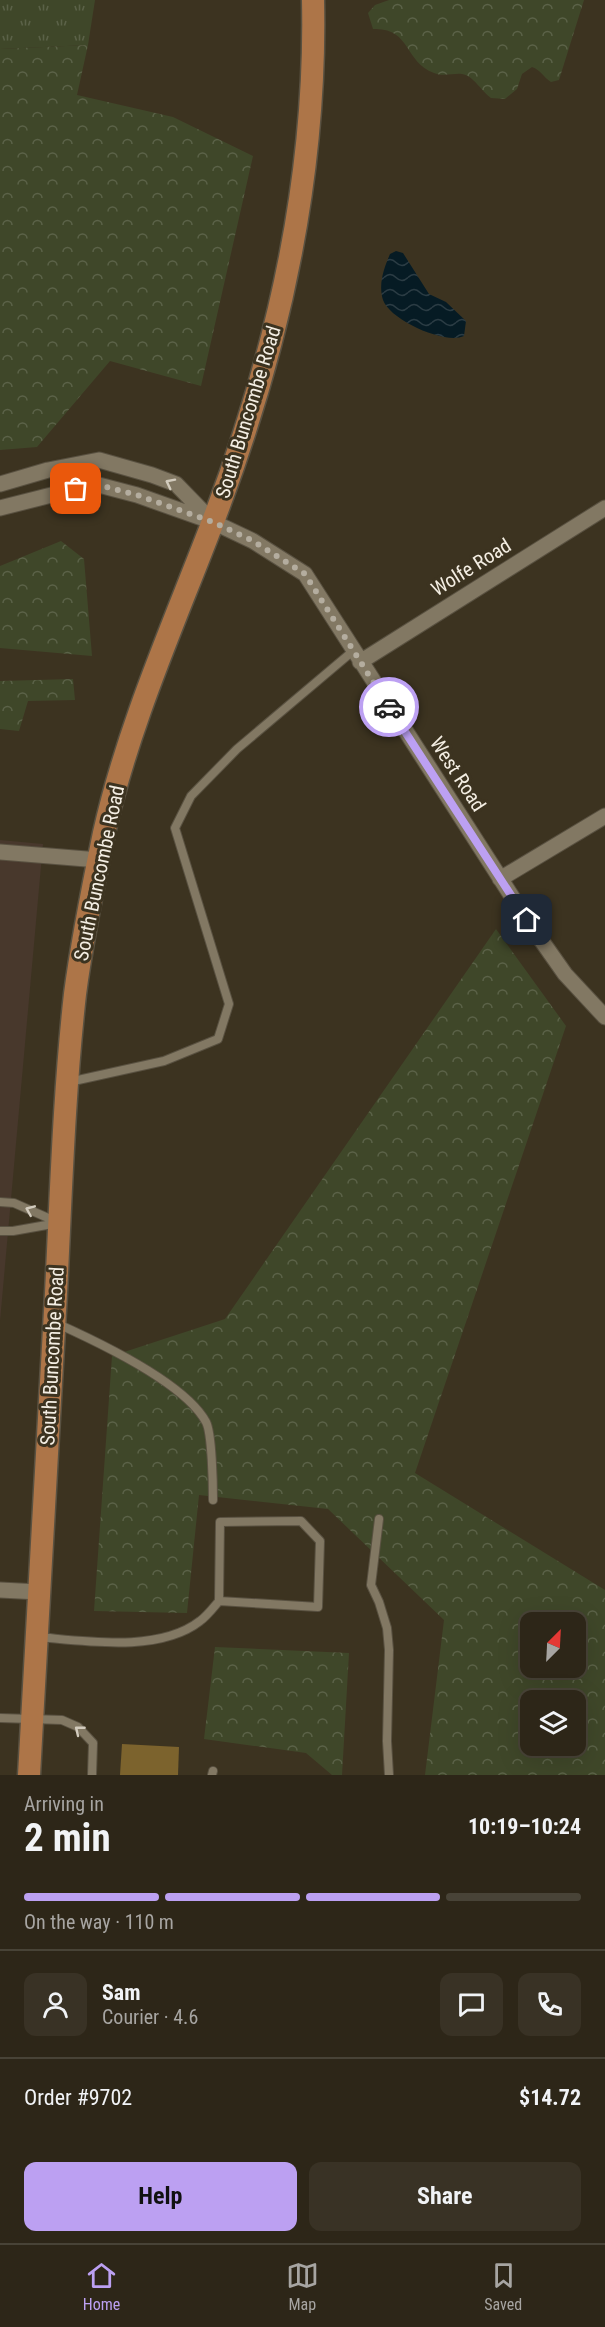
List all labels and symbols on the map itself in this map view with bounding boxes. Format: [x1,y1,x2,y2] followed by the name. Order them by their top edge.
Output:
[210,323,286,501] street label: South Buncombe Road
[50,463,101,514] pin
[165,479,176,491] one-way arrow
[427,533,515,601] street label: Wolfe Road
[359,677,419,737] courier
[425,732,491,816] street label: West Road
[69,783,129,963] street label: South Buncombe Road
[501,894,552,945] pin
[26,1205,37,1217] one-way arrow
[35,1266,69,1446] street label: South Buncombe Road
[520,1612,586,1678] north arrow
[75,1727,86,1738] one-way arrow

